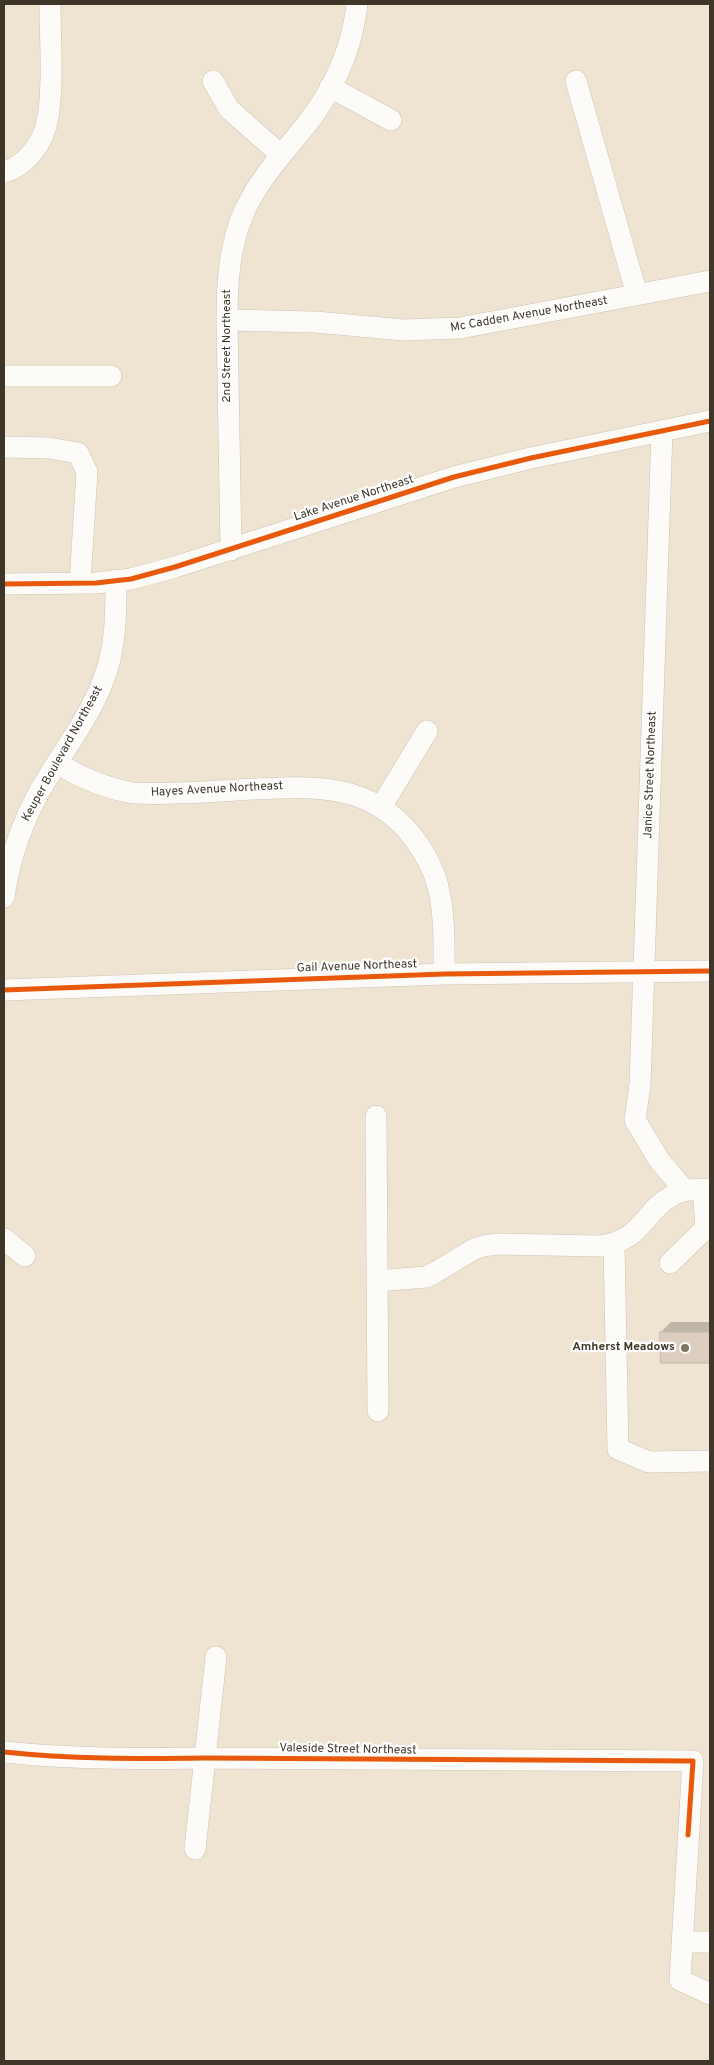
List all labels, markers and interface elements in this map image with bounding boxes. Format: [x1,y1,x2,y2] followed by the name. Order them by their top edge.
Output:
[221,289,235,403] street label: 2nd Street Northeast
[449,294,609,336] street label: Mc Cadden Avenue Northeast
[292,473,416,525] street label: Lake Avenue Northeast
[20,684,106,824] street label: Keuper Boulevard Northeast
[642,711,660,839] street label: Janice Street Northeast
[151,779,283,801] street label: Hayes Avenue Northeast
[297,958,417,976] street label: Gail Avenue Northeast
[572,1341,675,1355] place label: Amherst Meadows
[679,1342,691,1354] marker: Amherst Meadows
[279,1742,417,1758] street label: Valeside Street Northeast

